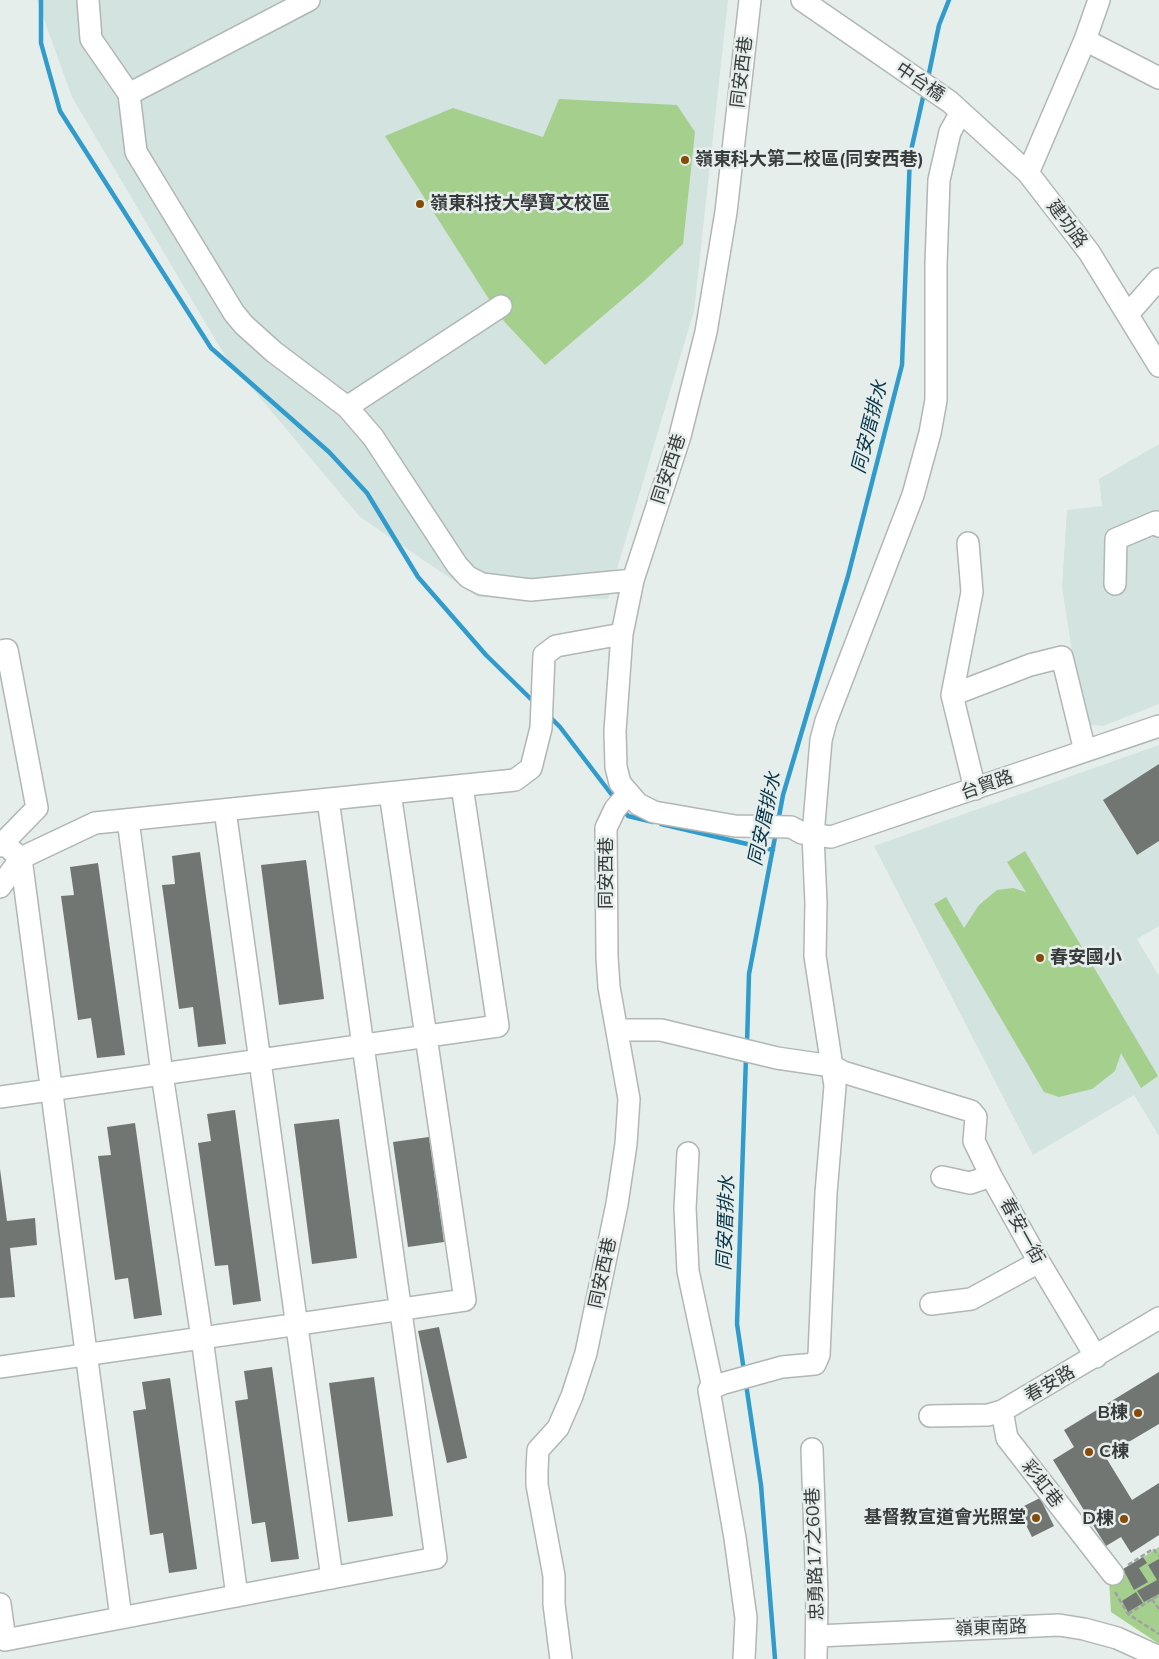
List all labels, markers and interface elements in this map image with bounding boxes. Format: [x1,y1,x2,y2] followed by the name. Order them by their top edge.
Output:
[727,35,757,109] street label: 同安西巷
[892,58,948,106] street label: 中台橋
[695,149,924,171] place label: 嶺東科大第二校區(同安西巷)
[679,154,691,166] marker: 嶺東科大第二校區(同安西巷)
[430,193,610,215] place label: 嶺東科技大學寶文校區
[1042,196,1092,252] street label: 建功路
[414,198,426,210] marker: 嶺東科技大學寶文校區
[847,378,893,476] water label: 同安厝排水
[648,431,690,507] street label: 同安西巷
[958,766,1016,804] street label: 台貿路
[744,770,786,868] water label: 同安厝排水
[596,837,618,909] street label: 同安西巷
[1050,947,1122,969] place label: 春安國小
[1034,952,1046,964] marker: 春安國小
[713,1175,739,1271] water label: 同安厝排水
[995,1194,1049,1268] street label: 春安一街
[585,1236,621,1310] street label: 同安西巷
[1021,1361,1079,1407] street label: 春安路
[1098,1402,1128,1424] place label: B棟
[1132,1407,1144,1419] marker: B棟
[1099,1441,1129,1463] place label: C棟
[1083,1446,1095,1458] marker: C棟
[1017,1456,1067,1512] street label: 彩虹巷
[802,1487,828,1621] street label: 忠勇路17之60巷
[864,1507,1026,1529] place label: 基督教宣道會光照堂
[1082,1508,1114,1530] place label: D棟
[1030,1512,1042,1524] marker: 基督教宣道會光照堂
[1118,1513,1130,1525] marker: D棟
[955,1616,1027,1640] street label: 嶺東南路

